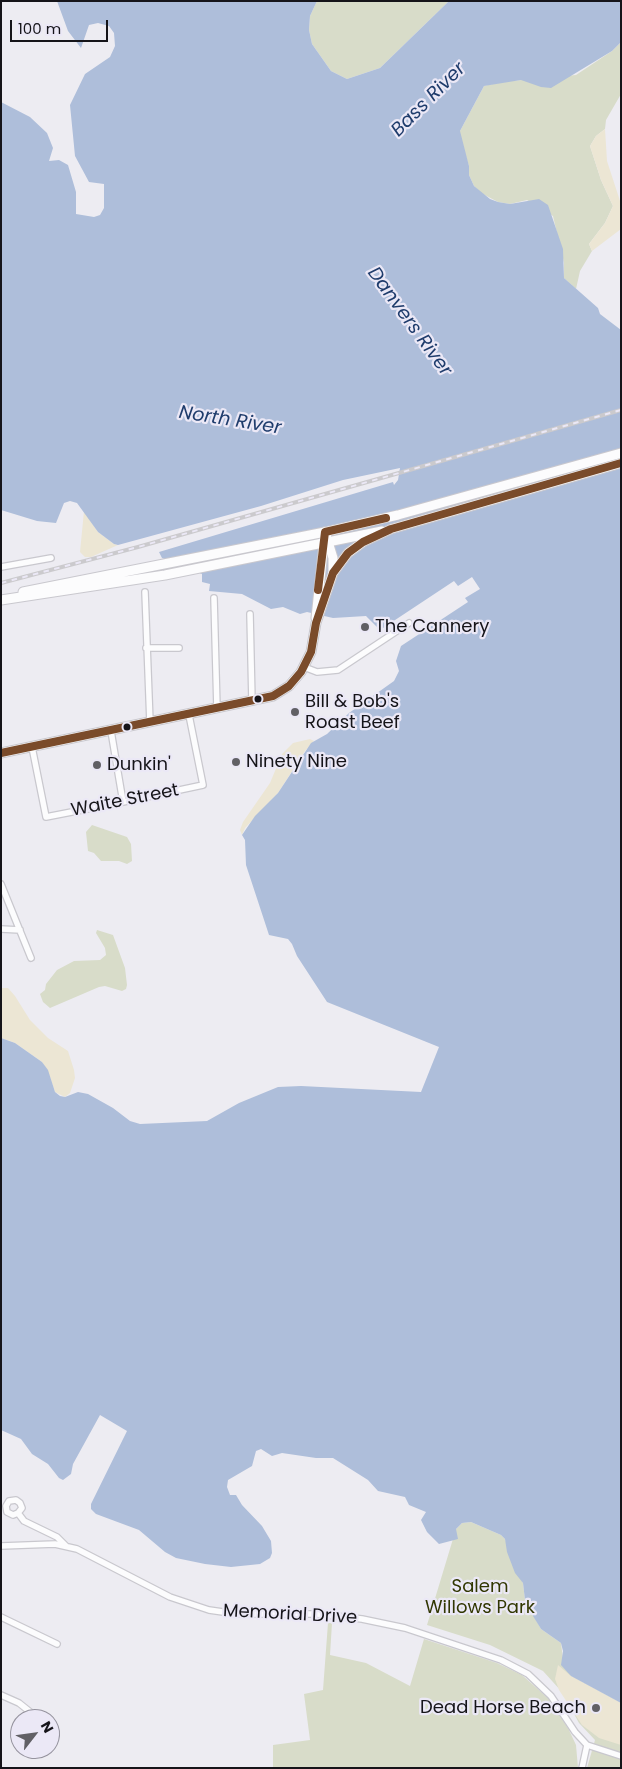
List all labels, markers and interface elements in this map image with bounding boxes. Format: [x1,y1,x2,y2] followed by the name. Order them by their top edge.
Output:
[12,10,110,42] scale bar
[18,18,61,39] text: 100 m
[387,58,471,142] water label: Bass River
[362,263,456,381] water label: Danvers River
[177,402,283,440] water label: North River
[375,616,489,638] place label: The Cannery
[359,621,371,633] marker: The Cannery
[305,691,400,734] place label: Bill & Bob's Roast Beef
[253,694,263,704] unlabelled marker
[289,706,301,718] marker: Bill & Bob's Roast Beef
[122,722,132,732] unlabelled marker
[246,751,347,773] place label: Ninety Nine
[107,754,171,776] place label: Dunkin'
[230,756,242,768] marker: Ninety Nine
[91,759,103,771] marker: Dunkin'
[69,780,181,822] street label: Waite Street
[425,1576,535,1618] park label: Salem Willows Park
[222,1601,358,1629] street label: Memorial Drive
[420,1697,586,1719] place label: Dead Horse Beach
[590,1702,602,1714] marker: Dead Horse Beach
[10,1709,60,1759] north arrow
[36,1717,58,1737] text: N

